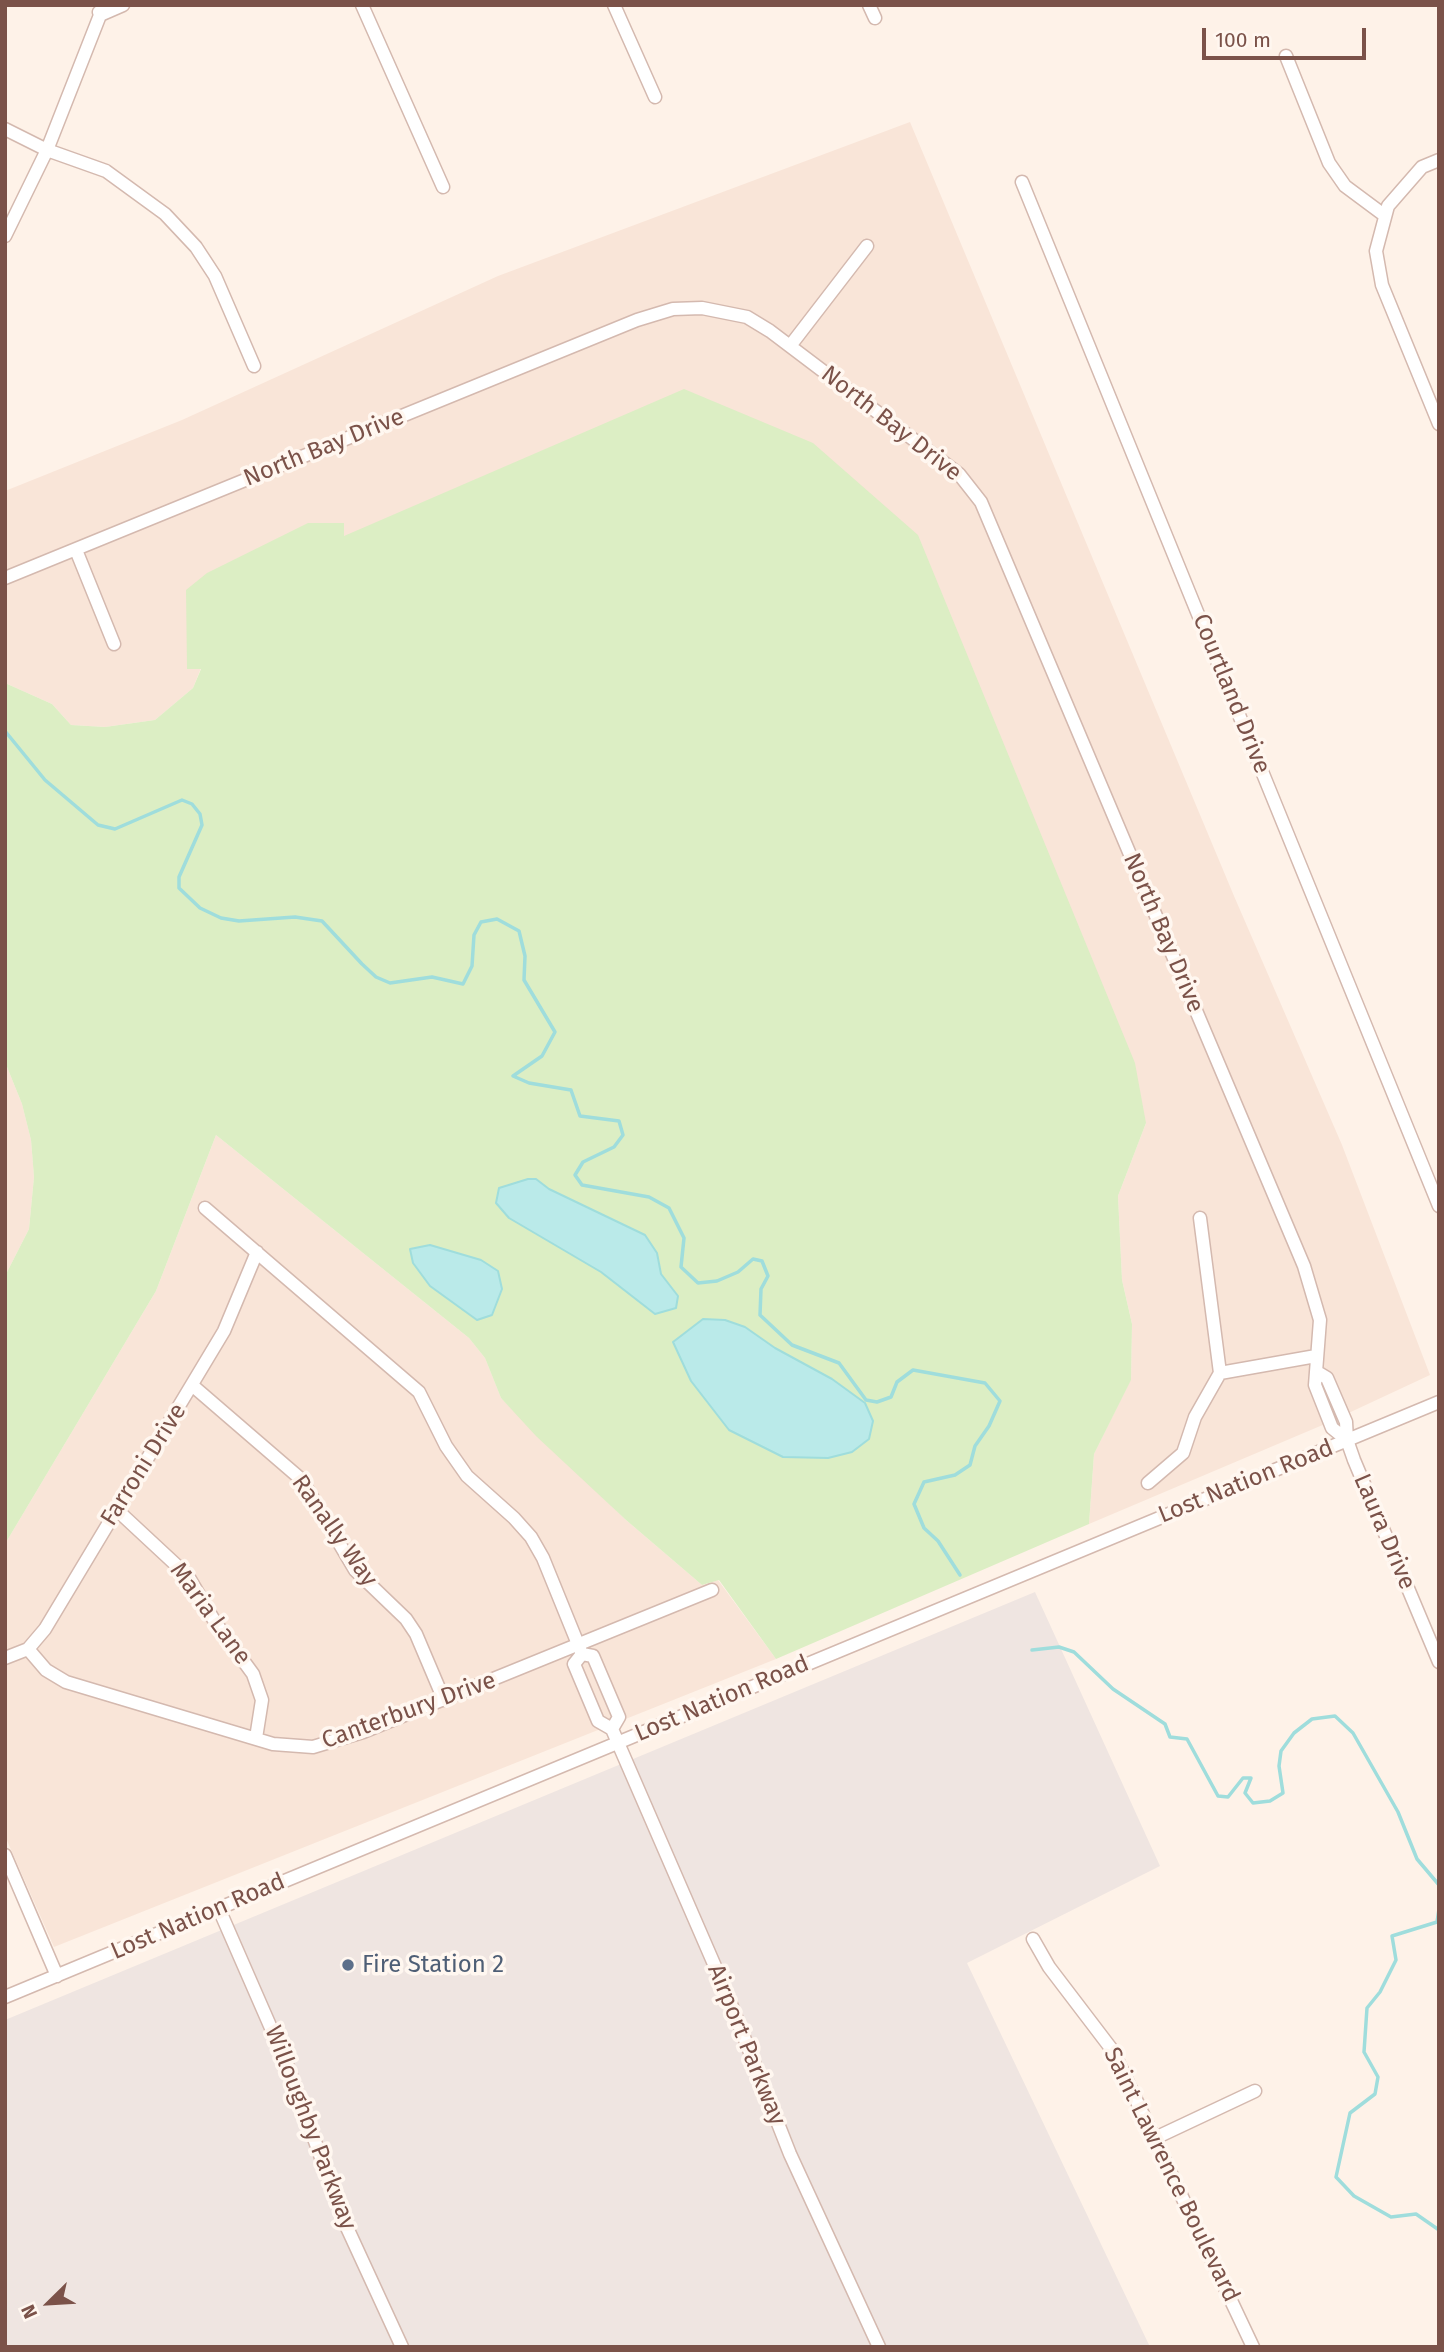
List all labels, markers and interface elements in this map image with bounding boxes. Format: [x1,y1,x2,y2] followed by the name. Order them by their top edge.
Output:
[1206,14,1370,58] scale bar
[1215,27,1271,53] text: 100 m
[815,360,967,488] street label: North Bay Drive
[240,403,408,493] street label: North Bay Drive
[1186,610,1276,778] street label: Courtland Drive
[1116,849,1210,1017] street label: North Bay Drive
[95,1399,193,1531] street label: Farroni Drive
[1154,1434,1338,1530] street label: Lost Nation Road
[285,1470,383,1592] street label: Ranally Way
[1347,1470,1421,1594] street label: Laura Drive
[163,1557,257,1671] street label: Maria Lane
[631,1649,813,1749] street label: Lost Nation Road
[318,1666,500,1756] street label: Canterbury Drive
[107,1867,289,1967] street label: Lost Nation Road
[362,1951,504,1979] place label: Fire Station 2
[340,1957,356,1973] marker: Fire Station 2
[701,1960,791,2130] street label: Airport Parkway
[258,2022,362,2234] street label: Willoughby Parkway
[1097,2043,1245,2307] street label: Saint Lawrence Boulevard
[14,2268,84,2338] north arrow
[16,2301,42,2322] text: N

